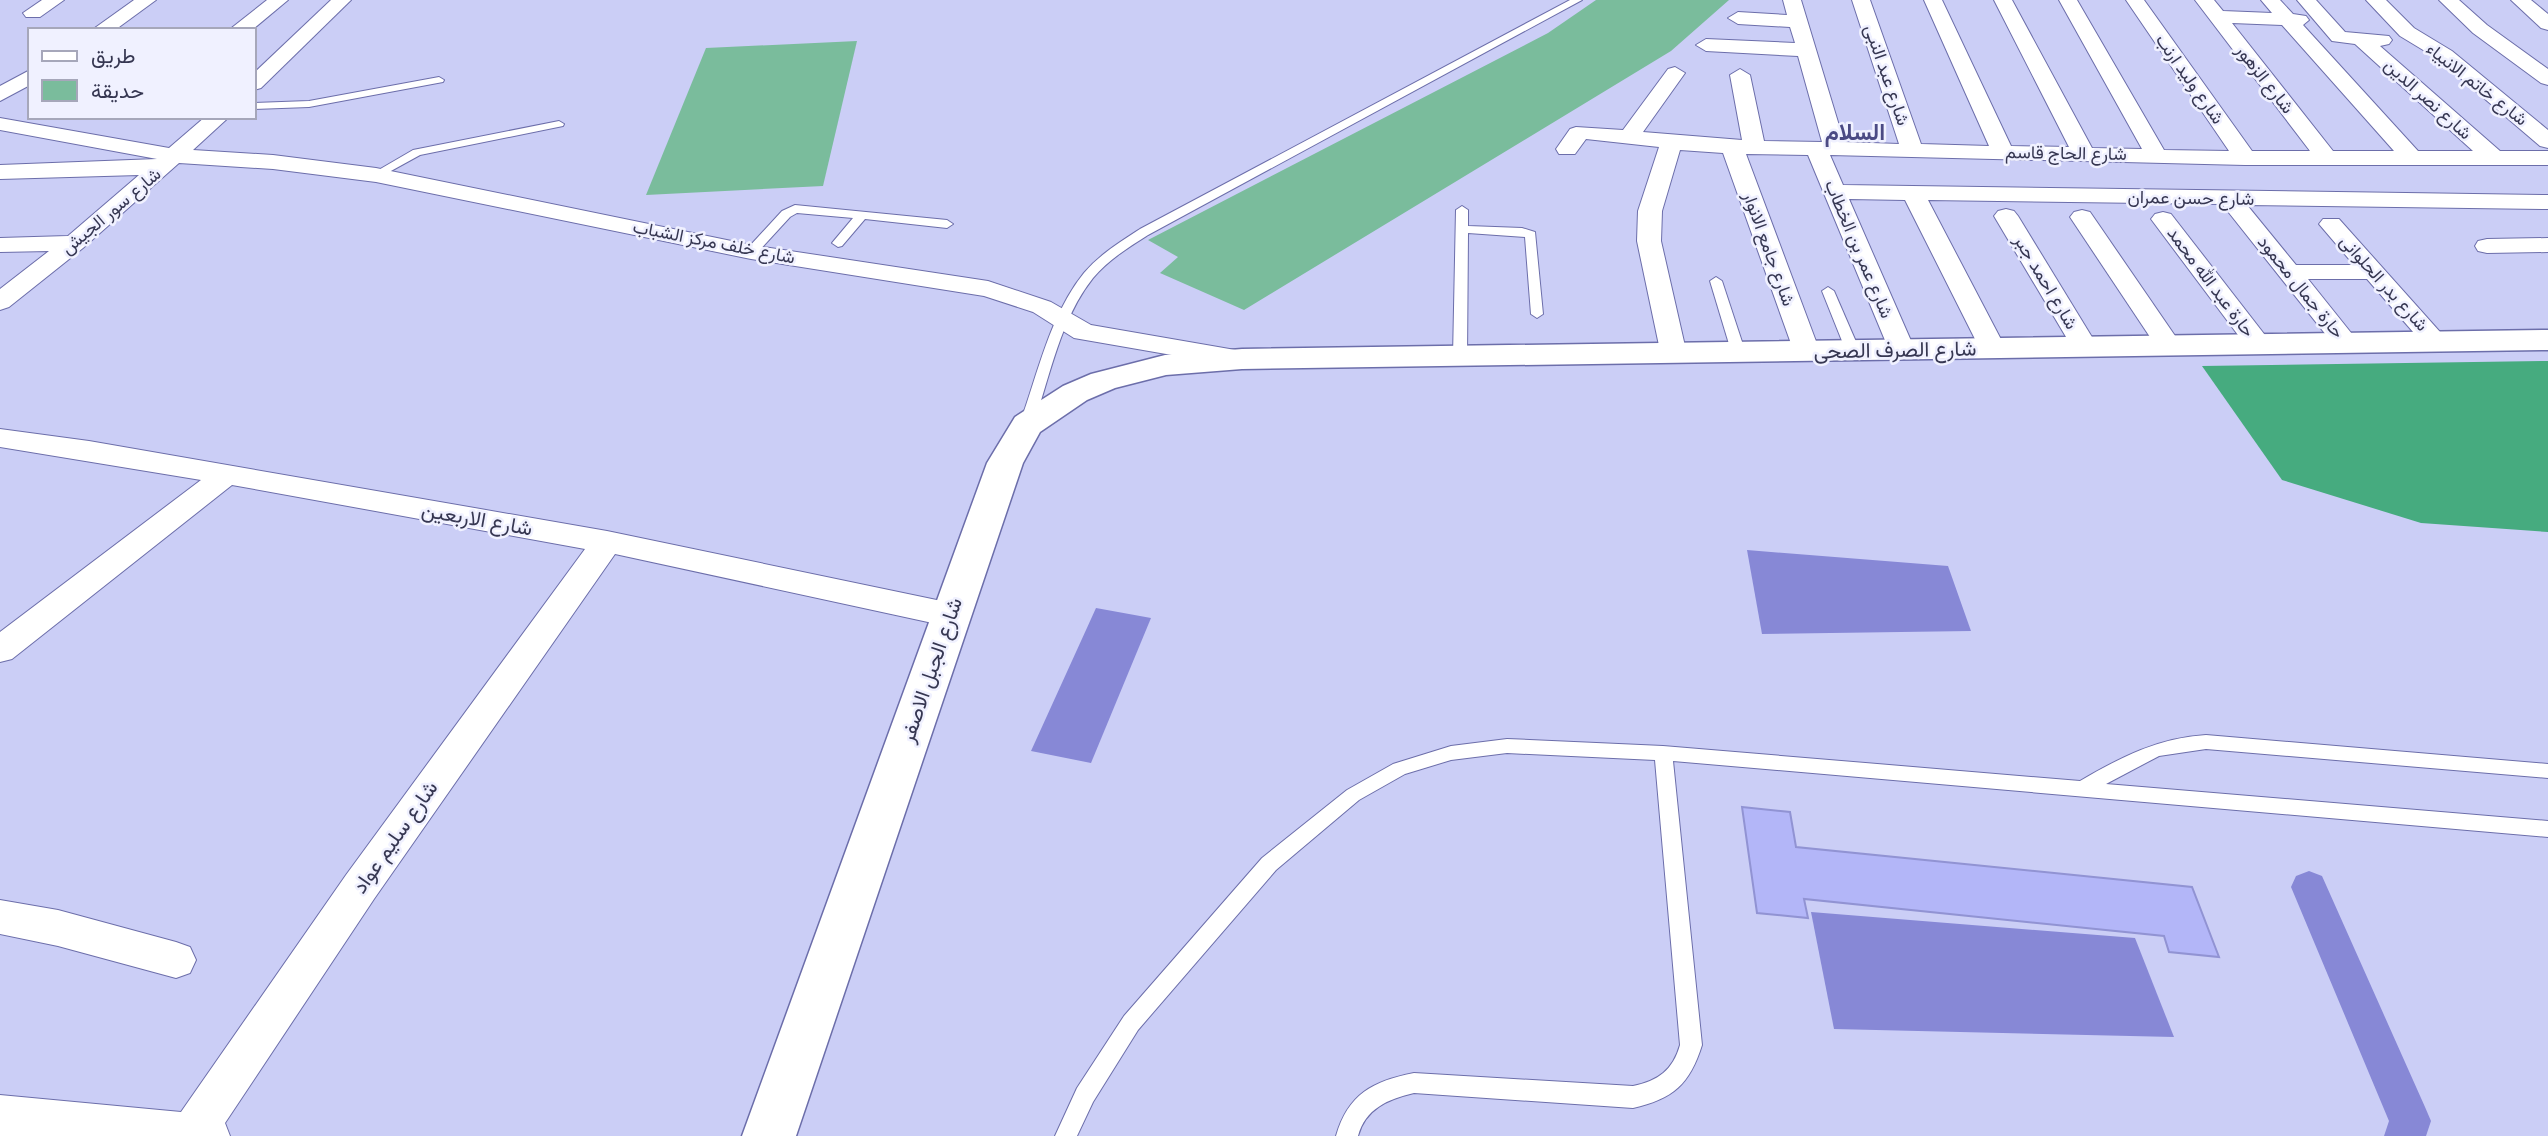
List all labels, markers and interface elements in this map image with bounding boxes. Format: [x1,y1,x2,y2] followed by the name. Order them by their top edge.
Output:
[1859,21,1915,129] street label: شارع عبد النبى
[28,28,256,119] legend
[2150,29,2230,129] street label: شارع وليد ارنب
[2421,37,2533,131] street label: شارع خاتم الانبياء
[2230,39,2300,119] street label: شارع الزهور
[91,41,136,69] text: طريق
[2379,53,2477,145] street label: شارع نصر الدين
[91,76,144,104] text: حديقة
[1825,116,1885,147] district label: السلام
[2005,140,2127,166] street label: شارع الحاج قاسم
[56,162,166,260] street label: شارع سور الجيش
[1819,176,1899,322] street label: شارع عمر بن الخطاب
[2127,185,2255,211] street label: شارع حسن عمران
[1737,188,1801,309] street label: شارع جامع الانوار
[631,215,797,269] street label: شارع خلف مركز الشباب
[2162,222,2260,341] street label: حارة عبد الله محمد
[2008,229,2084,334] street label: شارع احمد جبر
[2334,230,2434,336] street label: شارع بدر الحلوانى
[2253,231,2350,343] street label: حارة جمال محمود
[1813,334,1977,365] street label: شارع الصرف الصحى
[419,494,535,543] street label: شارع الاربعين
[892,593,969,747] street label: شارع الجبل الاصفر
[345,775,444,899] street label: شارع سليم عواد

